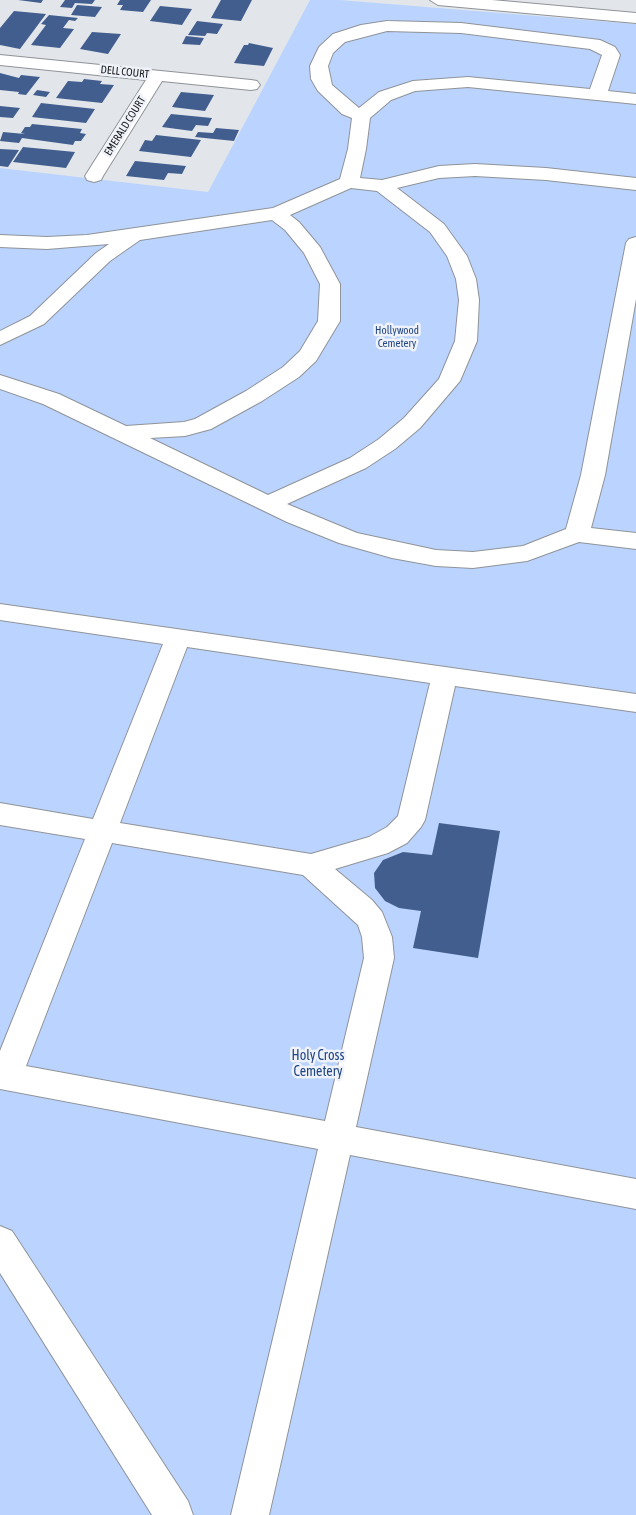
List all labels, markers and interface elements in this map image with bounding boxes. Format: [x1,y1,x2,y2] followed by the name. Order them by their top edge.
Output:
[100,63,150,81] street label: DELL COURT
[102,94,148,158] street label: EMERALD COURT
[375,324,419,350] park label: Hollywood Cemetery
[292,1048,344,1080] park label: Holy Cross Cemetery

